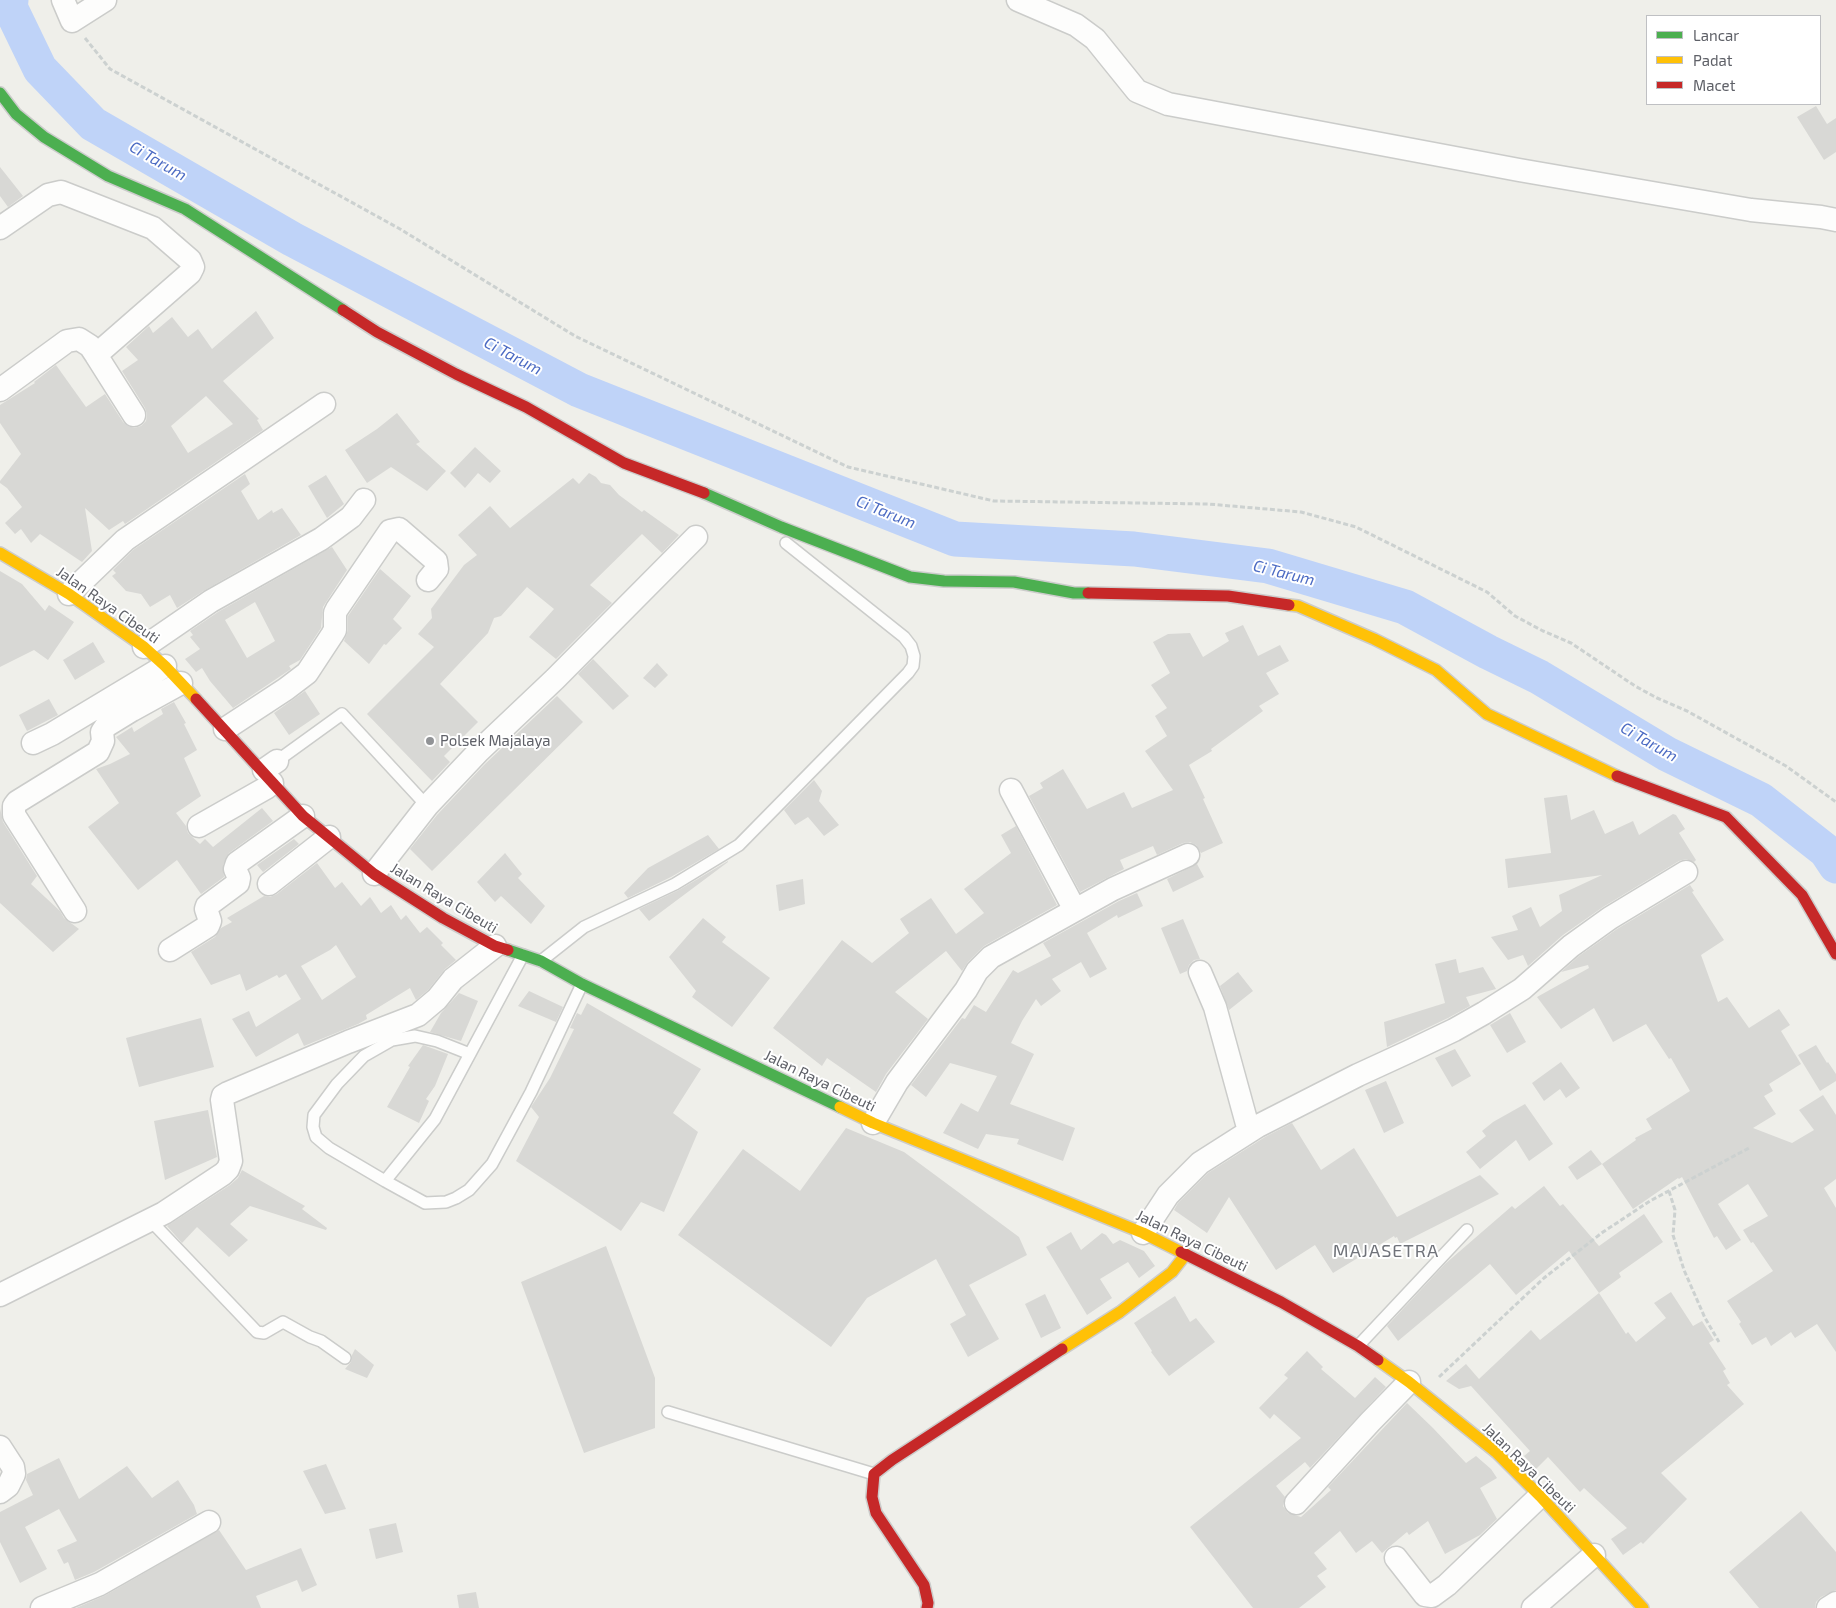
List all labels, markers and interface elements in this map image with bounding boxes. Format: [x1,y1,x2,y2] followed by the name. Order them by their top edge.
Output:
[1646,15,1821,105] legend
[1693,26,1739,44] text: Lancar
[1693,51,1733,69] text: Padat
[1693,76,1735,94] text: Macet
[126,137,190,185] water label: Ci Tarum
[481,333,545,379] water label: Ci Tarum
[853,491,919,533] water label: Ci Tarum
[1251,556,1317,590] water label: Ci Tarum
[53,563,163,647] street label: Jalan Raya Cibeuti
[1617,718,1681,766] water label: Ci Tarum
[440,732,551,750] place label: Polsek Majalaya
[424,735,436,747] marker: Polsek Majalaya
[387,859,501,937] street label: Jalan Raya Cibeuti
[761,1046,879,1116] street label: Jalan Raya Cibeuti
[1133,1206,1251,1276] street label: Jalan Raya Cibeuti
[1332,1240,1440,1262] district label: MAJASETRA
[1479,1419,1579,1517] street label: Jalan Raya Cibeuti

